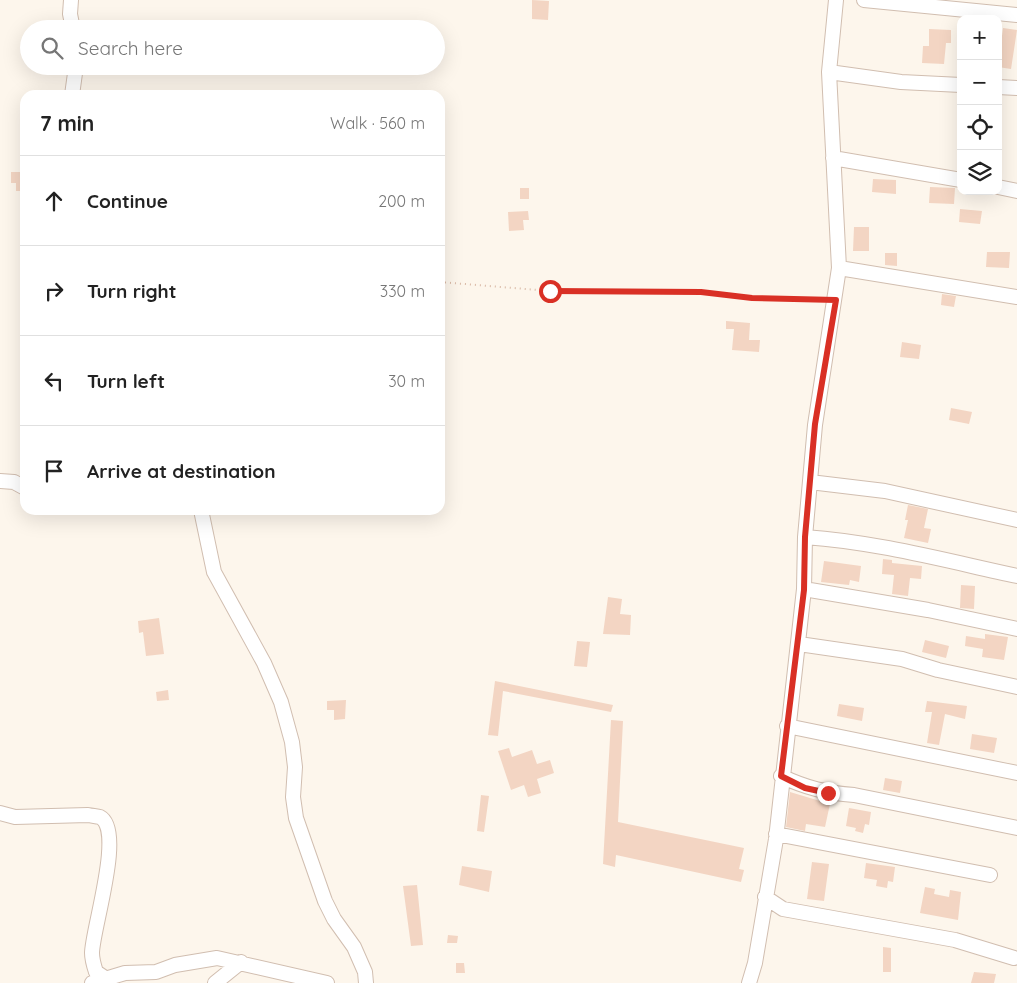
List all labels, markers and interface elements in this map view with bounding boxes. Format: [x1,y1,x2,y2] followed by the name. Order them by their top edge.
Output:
[957,15,1002,195] map controls
[957,15,1002,60] button: +
[20,20,445,75] search box
[38,34,66,62] icon: search
[78,36,183,60] text: Search here
[957,60,1002,105] button: −
[957,105,1002,150] button: locate
[40,110,94,136] text: 7 min
[330,113,425,133] text: Walk · 560 m
[957,150,1002,195] button: layers
[40,187,68,215] icon: ahead
[87,189,168,213] text: Continue
[378,191,425,211] text: 200 m
[40,277,68,305] icon: right
[87,279,176,303] text: Turn right
[539,280,562,303] route start
[380,281,425,301] text: 330 m
[40,367,68,395] icon: left
[87,369,165,393] text: Turn left
[388,371,425,391] text: 30 m
[40,457,68,485] icon: arrive
[87,459,276,483] text: Arrive at destination
[817,782,840,805] route end

